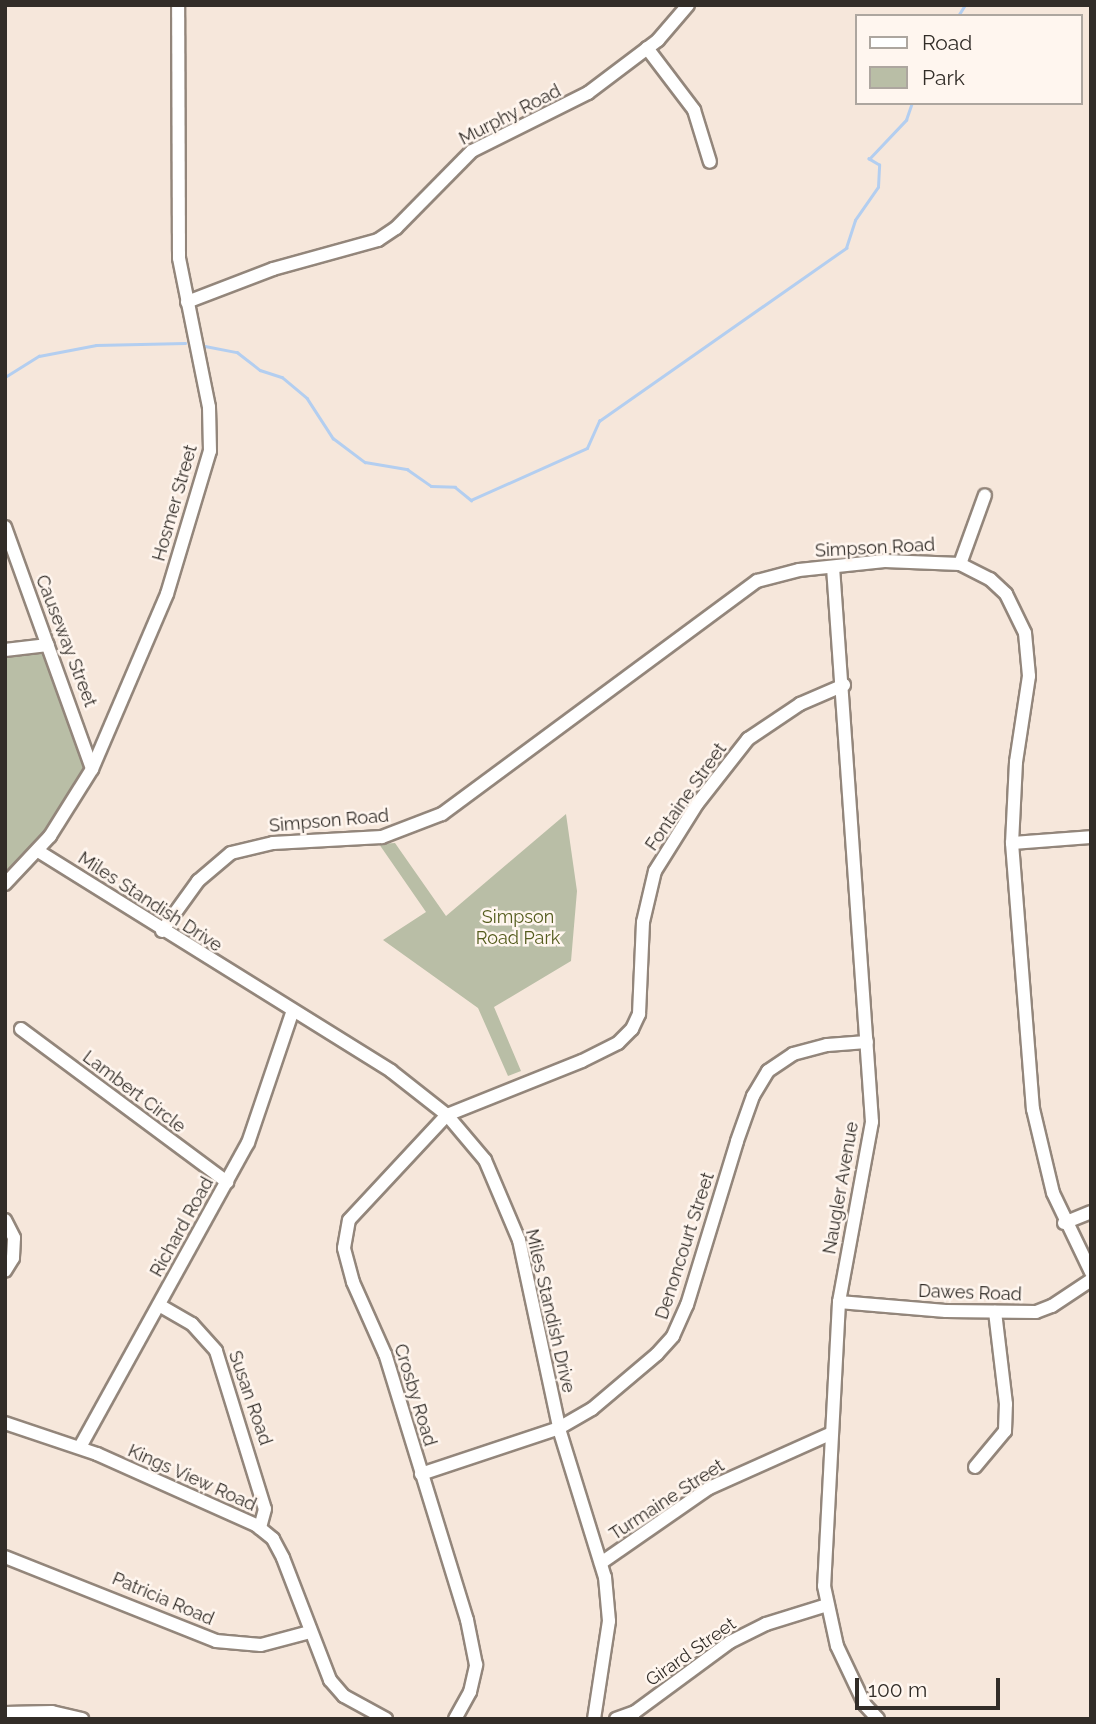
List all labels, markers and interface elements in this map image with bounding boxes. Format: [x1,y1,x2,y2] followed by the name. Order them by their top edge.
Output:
[855,14,1082,105] legend
[922,30,972,55] text: Road
[922,65,965,90] text: Park
[455,80,565,150] street label: Murphy Road
[148,442,202,564] street label: Hosmer Street
[814,534,936,562] street label: Simpson Road
[31,572,101,710] street label: Causeway Street
[641,739,731,855] street label: Fontaine Street
[268,805,390,837] street label: Simpson Road
[74,847,226,957] street label: Miles Standish Drive
[476,907,560,950] park label: Simpson Road Park
[78,1046,190,1138] street label: Lambert Circle
[819,1120,863,1256] street label: Naugler Avenue
[651,1170,719,1322] street label: Denoncourt Street
[146,1173,218,1281] street label: Richard Road
[521,1227,579,1395] street label: Miles Standish Drive
[918,1280,1022,1306] street label: Dawes Road
[389,1341,441,1449] street label: Crosby Road
[224,1348,276,1448] street label: Susan Road
[124,1440,260,1516] street label: Kings View Road
[606,1455,728,1545] street label: Turmaine Street
[109,1568,217,1630] street label: Patricia Road
[642,1613,740,1691] street label: Girard Street
[858,1664,1003,1708] scale bar
[868,1677,927,1702] text: 100 m

